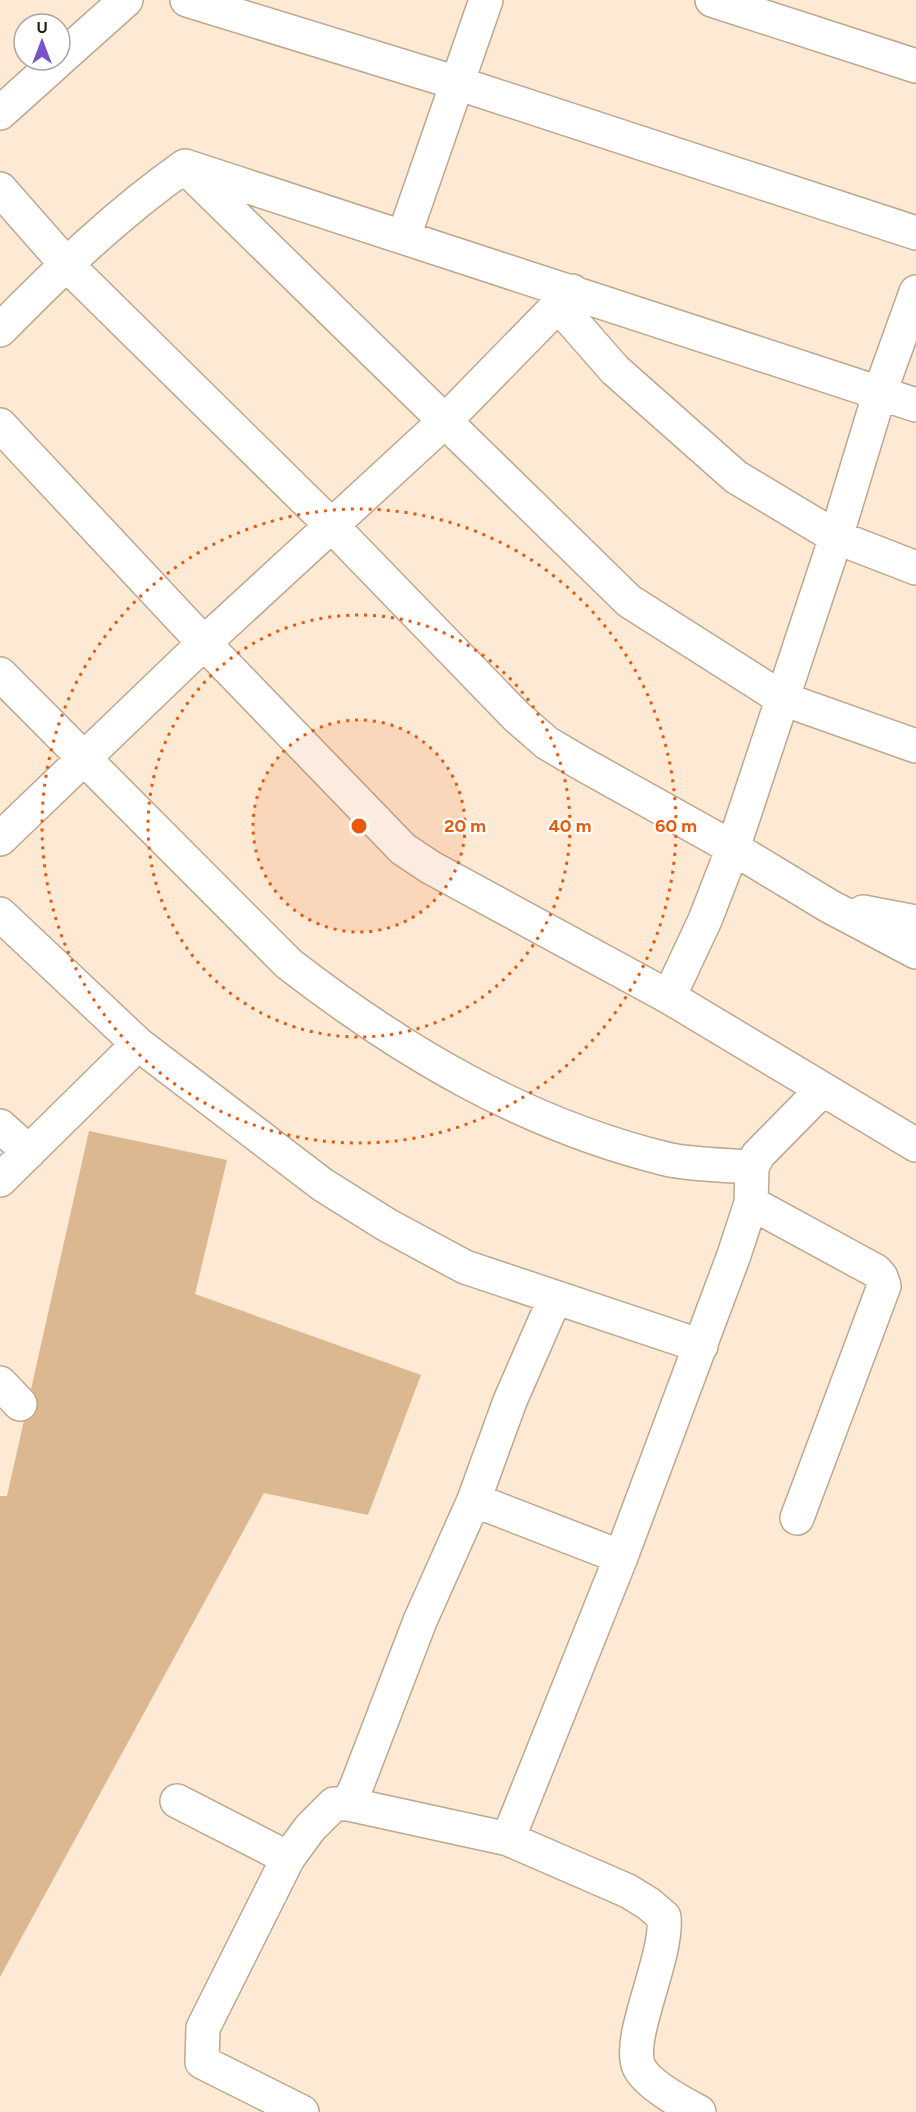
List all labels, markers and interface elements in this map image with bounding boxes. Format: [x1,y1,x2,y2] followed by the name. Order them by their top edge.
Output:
[12,12,72,72] north arrow
[36,18,48,37] text: U
[444,815,486,837] text: 20 m
[548,815,592,837] text: 40 m
[655,815,697,837] text: 60 m
[349,816,369,836] centre of rings

